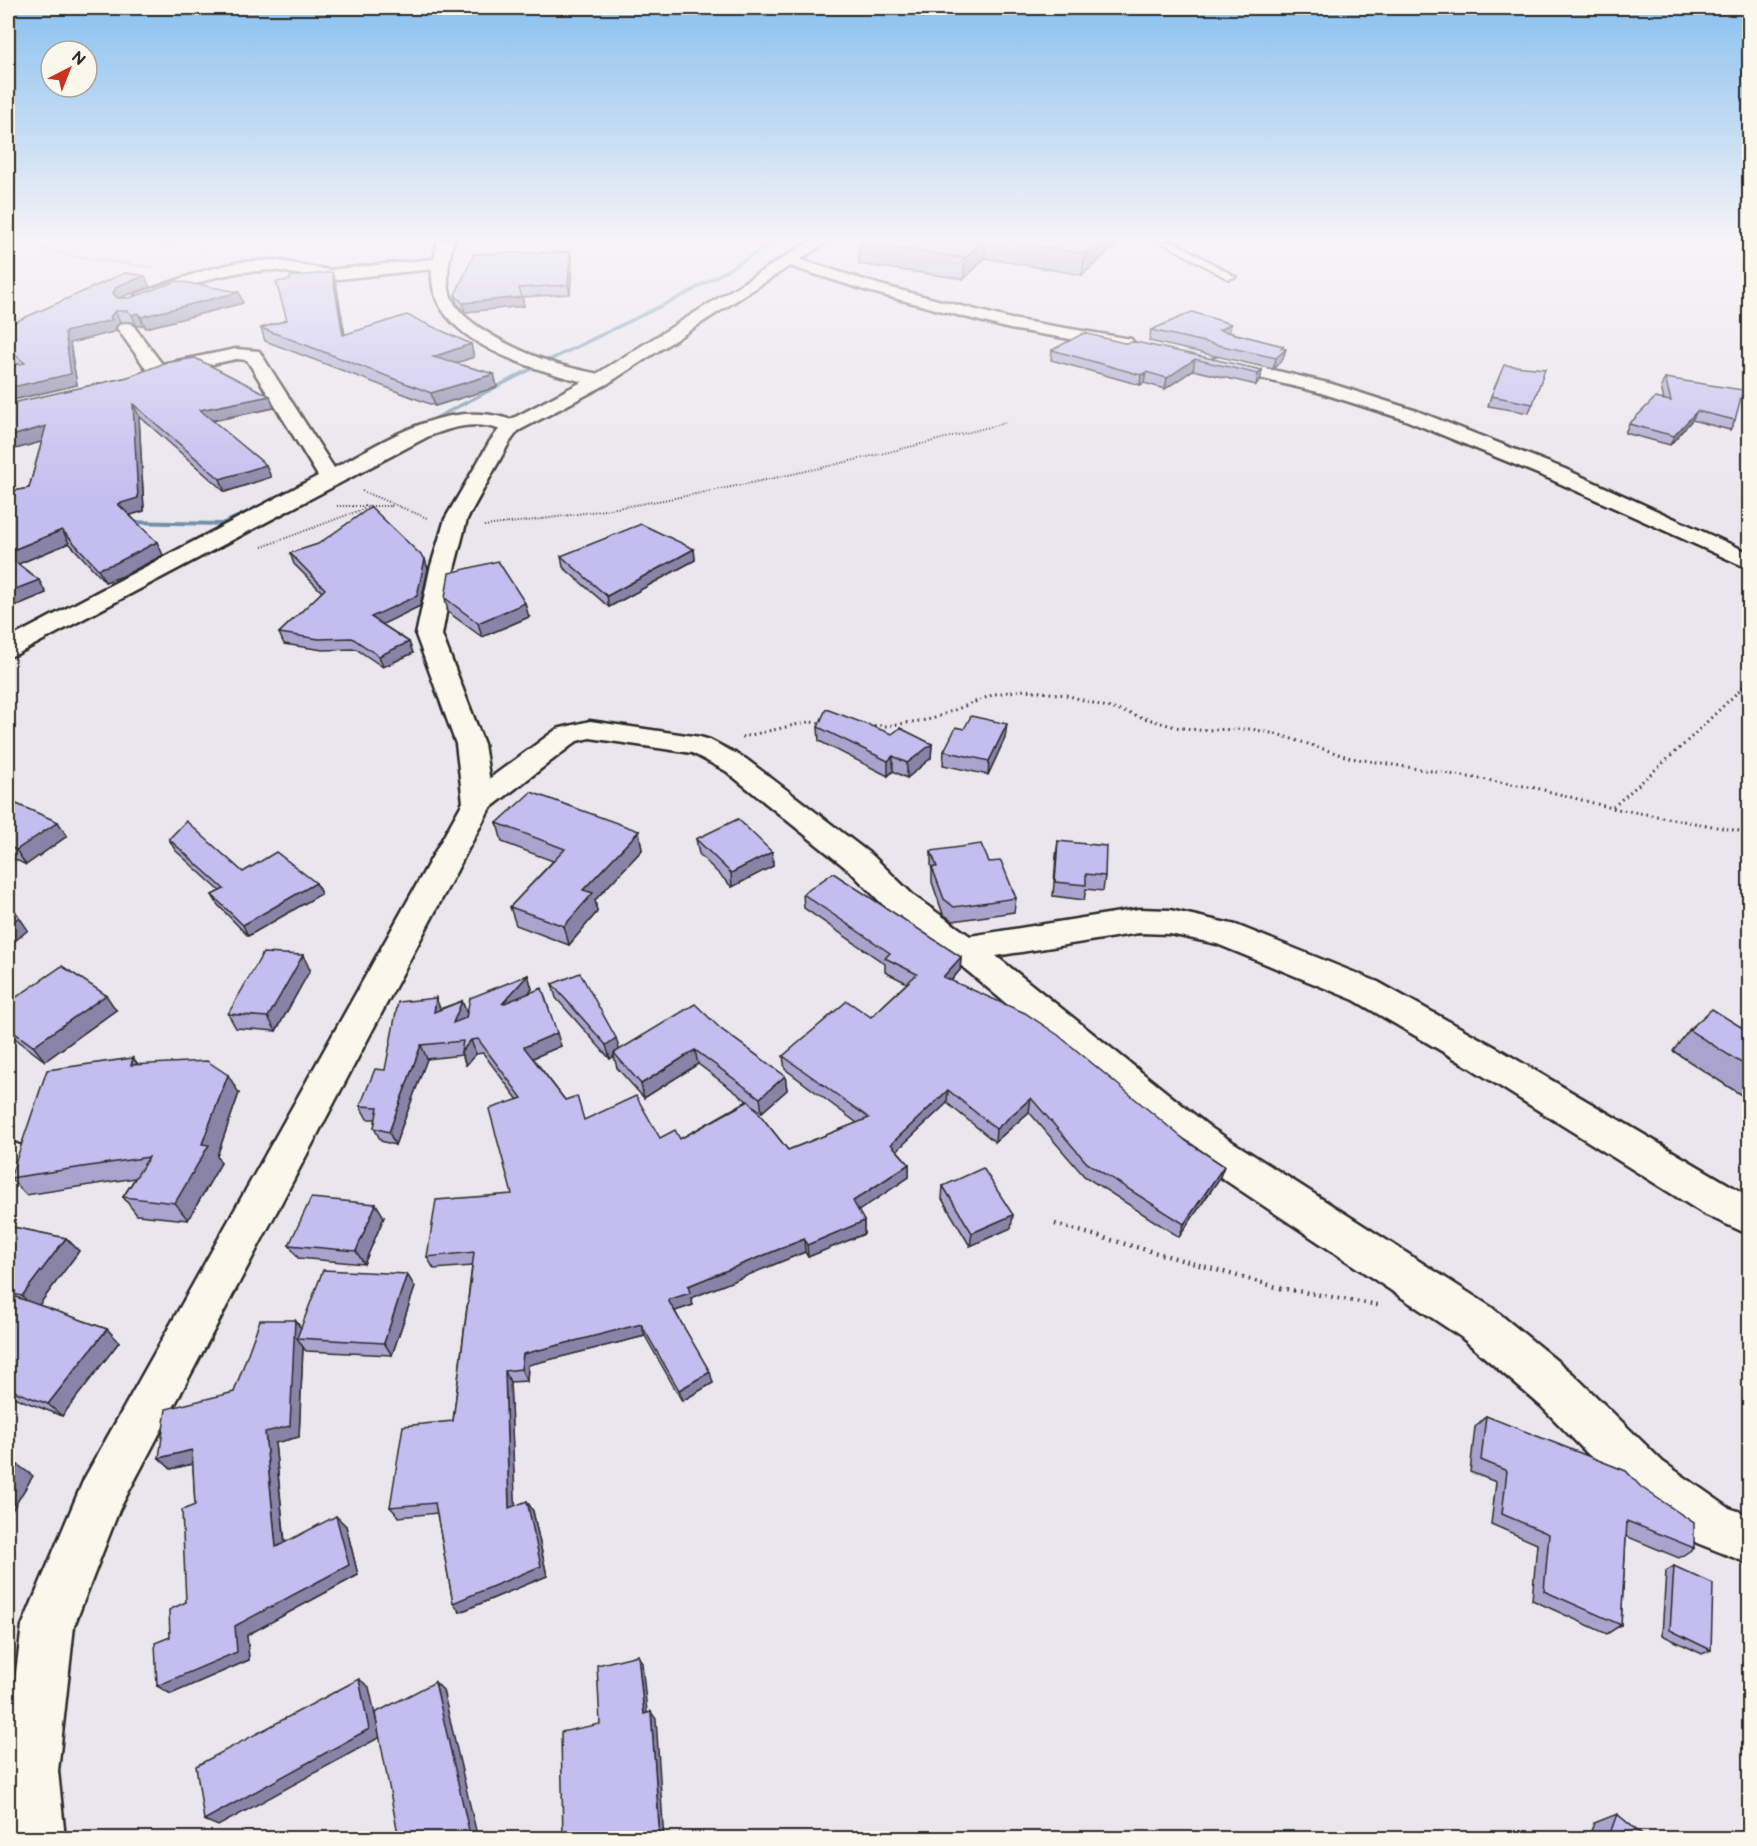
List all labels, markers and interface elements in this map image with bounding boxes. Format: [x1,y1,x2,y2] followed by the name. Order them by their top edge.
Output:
[39,39,99,99] north arrow
[67,48,89,70] text: N

